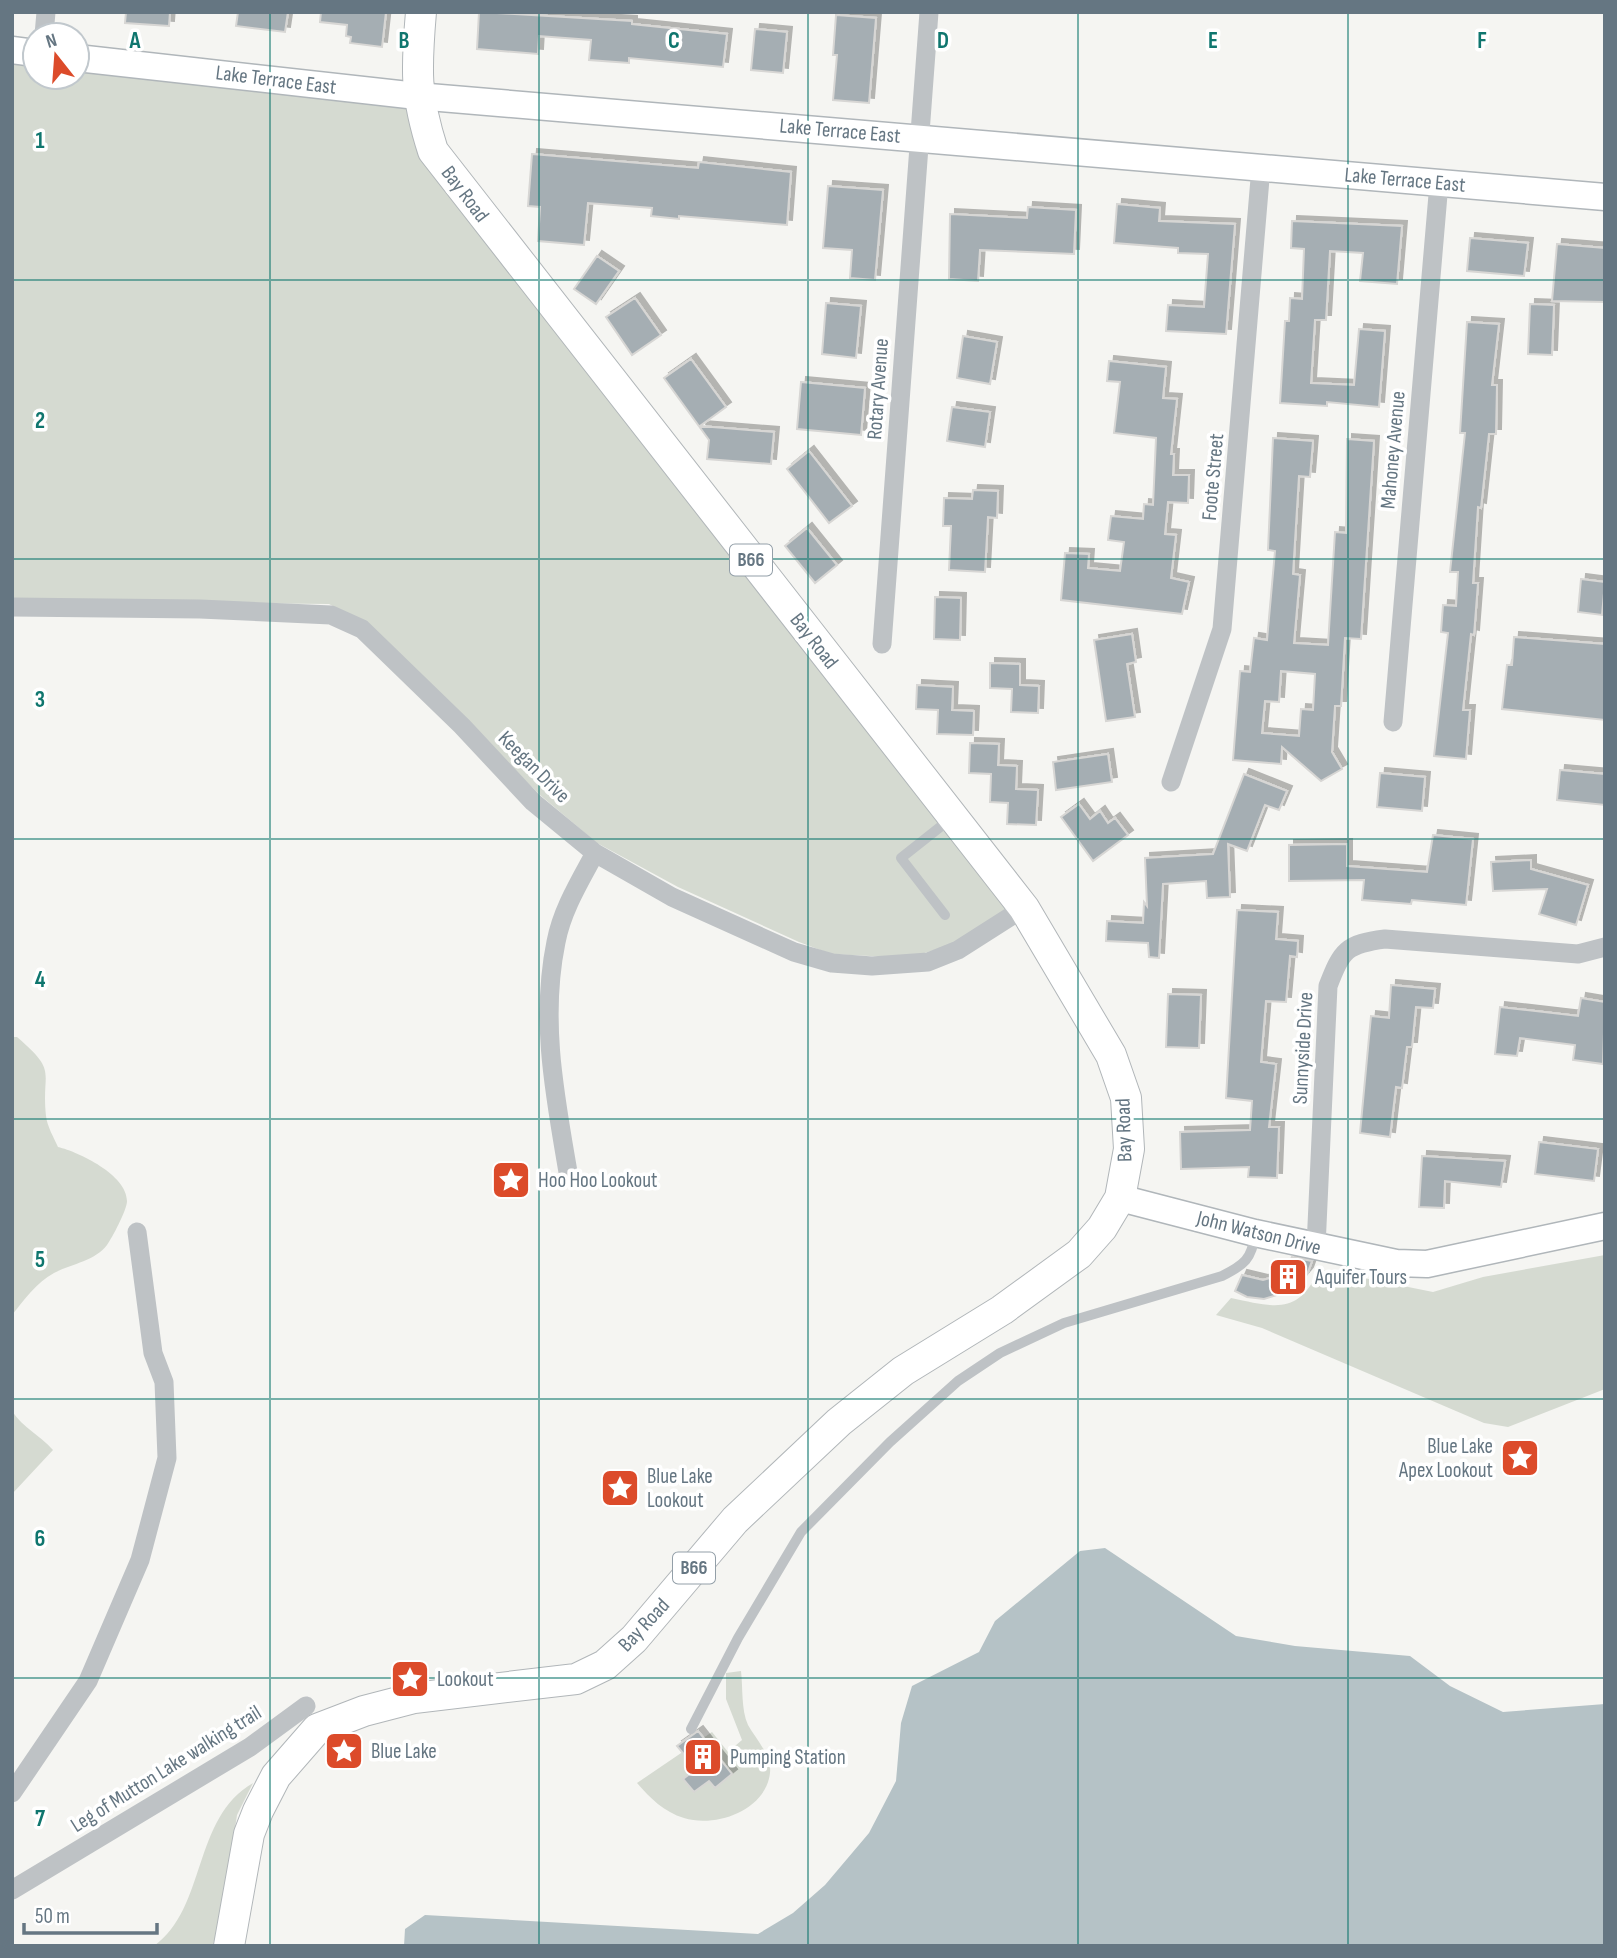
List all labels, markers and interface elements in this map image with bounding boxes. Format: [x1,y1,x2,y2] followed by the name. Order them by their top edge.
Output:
[21,21,91,91] north arrow
[129,27,142,55] text: A
[399,27,410,55] text: B
[668,27,680,55] text: C
[937,27,949,55] text: D
[1208,27,1218,55] text: E
[1477,27,1487,55] text: F
[43,29,60,54] text: N
[214,60,338,100] street label: Lake Terrace East
[779,113,901,149] street label: Lake Terrace East
[35,127,45,155] text: 1
[436,161,494,227] street label: Bay Road
[1344,162,1466,198] street label: Lake Terrace East
[862,337,894,441] street label: Rotary Avenue
[1375,390,1411,510] street label: Mahoney Avenue
[35,407,45,435] text: 2
[1197,432,1229,522] street label: Foote Street
[730,544,772,576] road number: B66
[785,608,843,674] street label: Bay Road
[35,686,45,714] text: 3
[493,726,575,808] street label: Keegan Drive
[35,966,46,994] text: 4
[1288,991,1318,1105] street label: Sunnyside Drive
[1110,1098,1138,1162] street label: Bay Road
[490,1159,532,1201] place icon: Hoo Hoo Lookout
[538,1168,657,1193] place label: Hoo Hoo Lookout
[1193,1205,1324,1260] street label: John Watson Drive
[35,1246,45,1274] text: 5
[1267,1256,1309,1298] building icon: Aquifer Tours
[1314,1265,1407,1290] place label: Aquifer Tours
[1398,1434,1493,1483] place label: Blue Lake Apex Lookout
[1499,1437,1541,1479] place icon: Blue Lake Apex Lookout
[647,1464,713,1513] place label: Blue Lake Lookout
[599,1467,641,1509] place icon: Blue Lake Lookout
[35,1525,45,1553] text: 6
[673,1552,715,1584] road number: B66
[613,1593,675,1657] street label: Bay Road
[389,1658,431,1700] place icon: Lookout
[437,1667,494,1692] place label: Lookout
[66,1700,266,1838] street label: Leg of Mutton Lake walking trail
[323,1730,365,1772] place icon: Blue Lake
[682,1736,724,1778] building icon: Pumping Station
[371,1739,437,1764] place label: Blue Lake
[730,1745,846,1770] place label: Pumping Station
[35,1805,45,1833] text: 7
[24,1892,158,1936] scale bar
[35,1904,70,1929] text: 50 m

